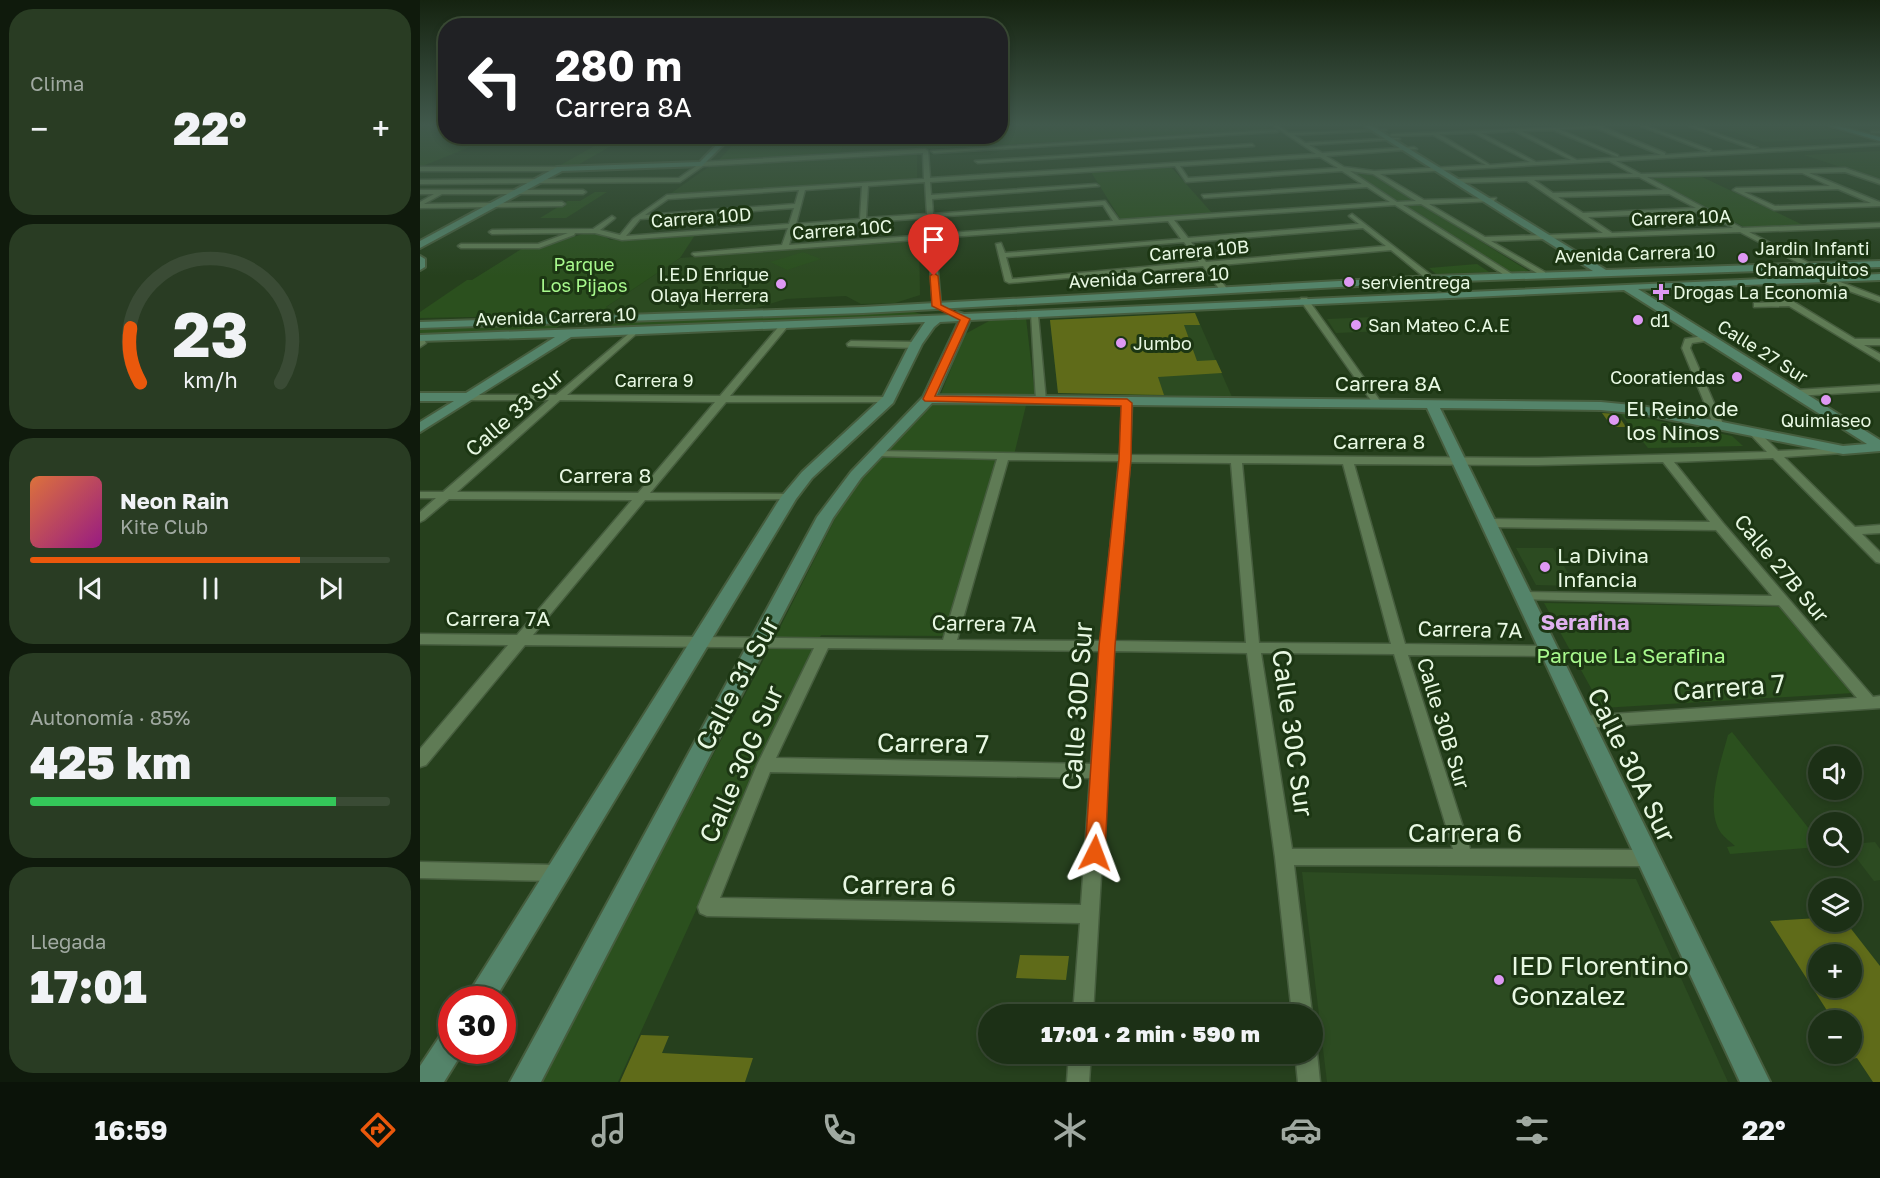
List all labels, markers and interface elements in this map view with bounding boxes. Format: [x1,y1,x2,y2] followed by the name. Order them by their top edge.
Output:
[555,40,682,90] text: 280 m
[456,42,534,120] icon: left
[30,71,84,95] text: Clima
[555,91,692,123] text: Carrera 8A
[173,101,247,155] text: 22°
[30,109,48,148] text: −
[372,109,390,148] text: +
[650,203,752,231] street label: Carrera 10D
[1631,204,1731,230] street label: Carrera 10A
[908,214,959,276] pin
[791,215,893,243] street label: Carrera 10C
[917,223,950,256] icon: arrive
[1148,235,1250,265] street label: Carrera 10B
[1755,237,1869,280] place label: Jardin Infanti Chamaquitos
[1554,239,1716,267] street label: Avenida Carrera 10
[1736,251,1750,265] marker: Jardin Infanti Chamaquitos
[541,253,627,296] park label: Parque Los Pijaos
[1068,262,1230,292] street label: Avenida Carrera 10
[650,263,769,306] place label: I.E.D Enrique Olaya Herrera
[1361,271,1471,293] place label: servientrega
[1342,275,1356,289] marker: servientrega
[774,277,788,291] marker: I.E.D Enrique Olaya Herrera
[1673,281,1848,303] place label: Drogas La Economia
[1654,285,1668,299] marker: Drogas La Economia
[172,297,248,372] text: 23
[475,302,637,330] street label: Avenida Carrera 10
[1650,309,1670,331] place label: d1
[1631,313,1645,327] marker: d1
[1368,314,1510,336] place label: San Mateo C.A.E
[1714,314,1812,388] street label: Calle 27 Sur
[1349,318,1363,332] marker: San Mateo C.A.E
[1133,332,1192,354] place label: Jumbo
[1114,336,1128,350] marker: Jumbo
[460,363,568,461] street label: Calle 33 Sur
[1610,366,1725,388] place label: Cooratiendas
[183,368,237,394] text: km/h
[614,369,694,391] street label: Carrera 9
[1335,370,1441,396] street label: Carrera 8A
[1730,370,1744,384] marker: Cooratiendas
[1819,393,1833,407] marker: Quimiaseo
[1626,395,1739,445] place label: El Reino de los Ninos
[1781,409,1871,431] place label: Quimiaseo
[1607,413,1621,427] marker: El Reino de los Ninos
[1333,428,1425,454] street label: Carrera 8
[559,462,651,488] street label: Carrera 8
[120,487,229,514] text: Neon Rain
[1729,508,1835,628] street label: Calle 27B Sur
[120,514,208,538] text: Kite Club
[1557,542,1649,592] place label: La Divina Infancia
[1538,560,1552,574] marker: La Divina Infancia
[74,572,107,605] icon: previous
[194,572,227,605] icon: pause
[314,572,347,605] icon: next
[446,605,550,631] street label: Carrera 7A
[1541,608,1629,635] district label: Serafina
[931,609,1037,637] street label: Carrera 7A
[689,611,785,755] street label: Calle 31 Sur
[1417,615,1523,643] street label: Carrera 7A
[1056,621,1098,791] street label: Calle 30D Sur
[1536,642,1726,668] park label: Parque La Serafina
[1266,647,1320,819] street label: Calle 30C Sur
[1412,654,1476,792] street label: Calle 30B Sur
[1672,668,1786,706] street label: Carrera 7
[692,680,790,848] street label: Calle 30G Sur
[1581,683,1683,847] street label: Calle 30A Sur
[30,705,190,729] text: Autonomía · 85%
[877,727,989,759] street label: Carrera 7
[30,735,191,789] text: 425 km
[1808,746,1862,1064] map controls
[1808,746,1862,800] button: sound
[1808,812,1862,866] button: search
[1408,817,1522,848] street label: Carrera 6
[1063,821,1127,885] position arrow
[842,869,956,901] street label: Carrera 6
[1808,878,1862,932] button: layers
[30,929,106,953] text: Llegada
[1808,944,1862,998] button: +
[1511,950,1689,1011] place label: IED Florentino Gonzalez
[30,959,147,1013] text: 17:01
[1492,973,1506,987] marker: IED Florentino Gonzalez
[438,986,516,1064] speed limit sign: 30
[1808,1010,1862,1064] button: −
[1041,1020,1260,1047] text: 17:01 · 2 min · 590 m
[357,1109,399,1151] icon: directions
[588,1109,630,1151] icon: music
[818,1109,860,1151] icon: phone
[1049,1109,1091,1151] icon: climate
[1280,1109,1322,1151] icon: car
[1511,1109,1553,1151] icon: filters
[94,1114,168,1146] text: 16:59
[1742,1114,1785,1146] text: 22°

